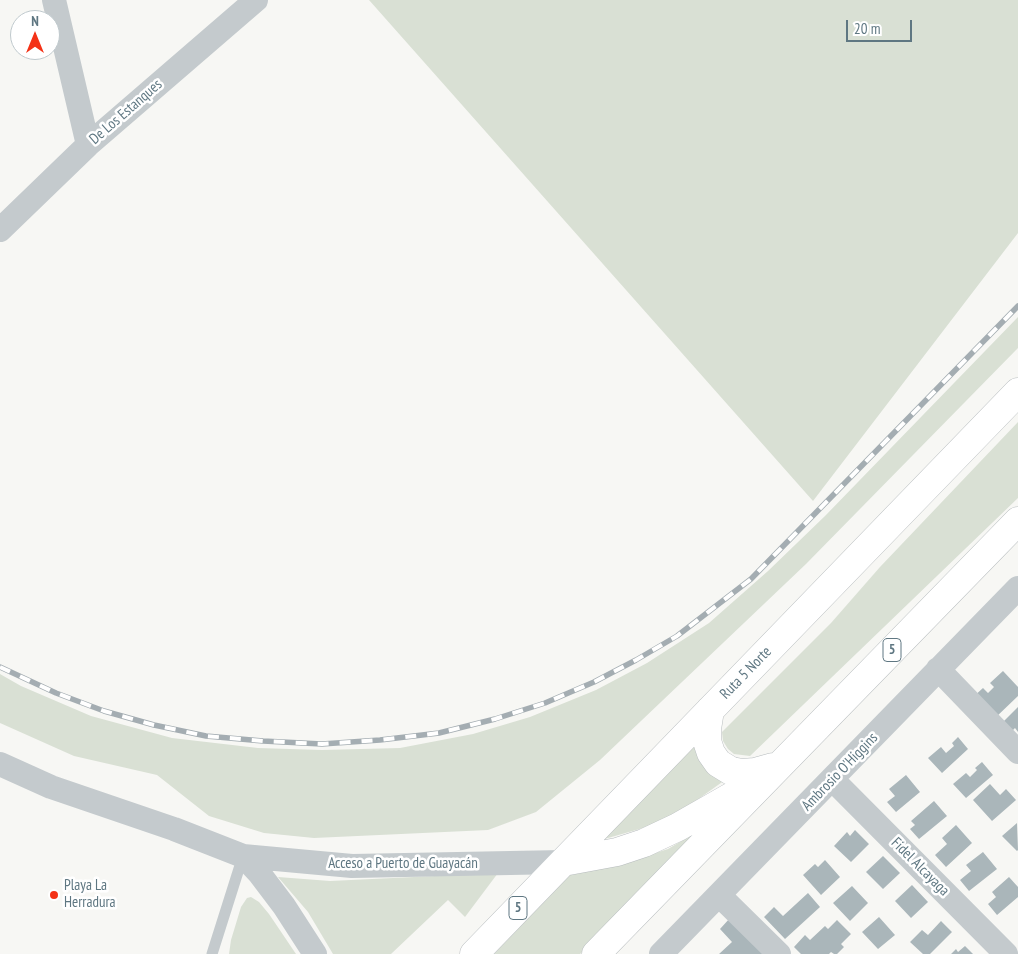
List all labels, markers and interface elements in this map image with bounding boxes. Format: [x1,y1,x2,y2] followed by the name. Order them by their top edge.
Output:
[10,10,60,60] north arrow
[848,10,914,42] scale bar
[31,12,39,30] text: N
[854,19,880,38] text: 20 m
[86,76,166,148] street label: De Los Estanques
[883,638,901,662] road number: 5
[717,643,775,703] street label: Ruta 5 Norte
[798,729,882,815] street label: Ambrosio O'Higgins
[887,834,953,900] street label: Fidel Alcayaga
[328,855,478,873] street label: Acceso a Puerto de Guayacán
[64,877,116,912] place label: Playa La Herradura
[48,889,60,901] marker: Playa La Herradura
[509,896,527,920] road number: 5

